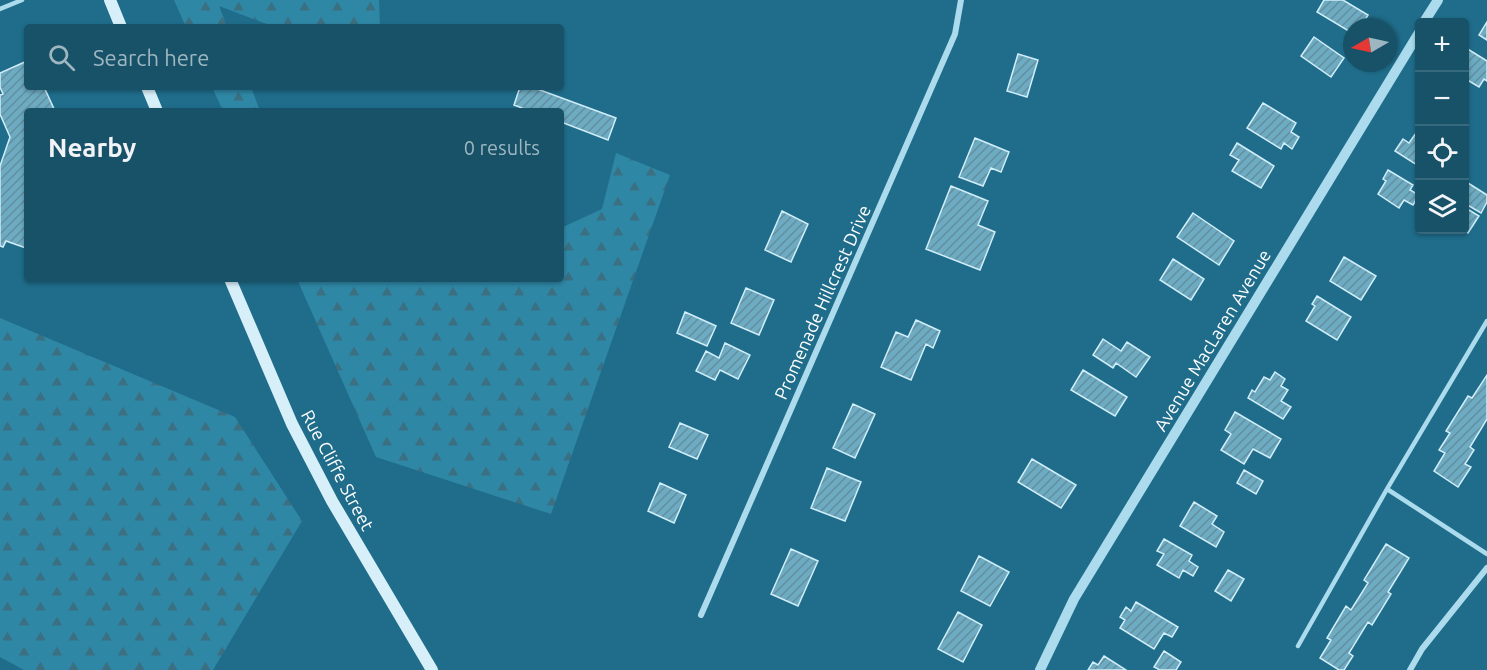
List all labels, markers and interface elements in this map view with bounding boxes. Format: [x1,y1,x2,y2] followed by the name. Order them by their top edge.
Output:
[1343,18,1397,72] north arrow
[1415,18,1469,234] map controls
[1415,18,1469,72] button: +
[24,24,564,90] search box
[45,41,78,74] icon: search
[93,45,209,70] text: Search here
[1415,72,1469,126] button: −
[1415,126,1469,180] button: locate
[48,133,136,162] text: Nearby
[464,136,540,159] text: 0 results
[1415,180,1469,234] button: layers
[770,202,874,402] street label: Promenade Hillcrest Drive
[1150,246,1274,434] street label: Avenue MacLaren Avenue
[298,406,378,534] street label: Rue Cliffe Street

